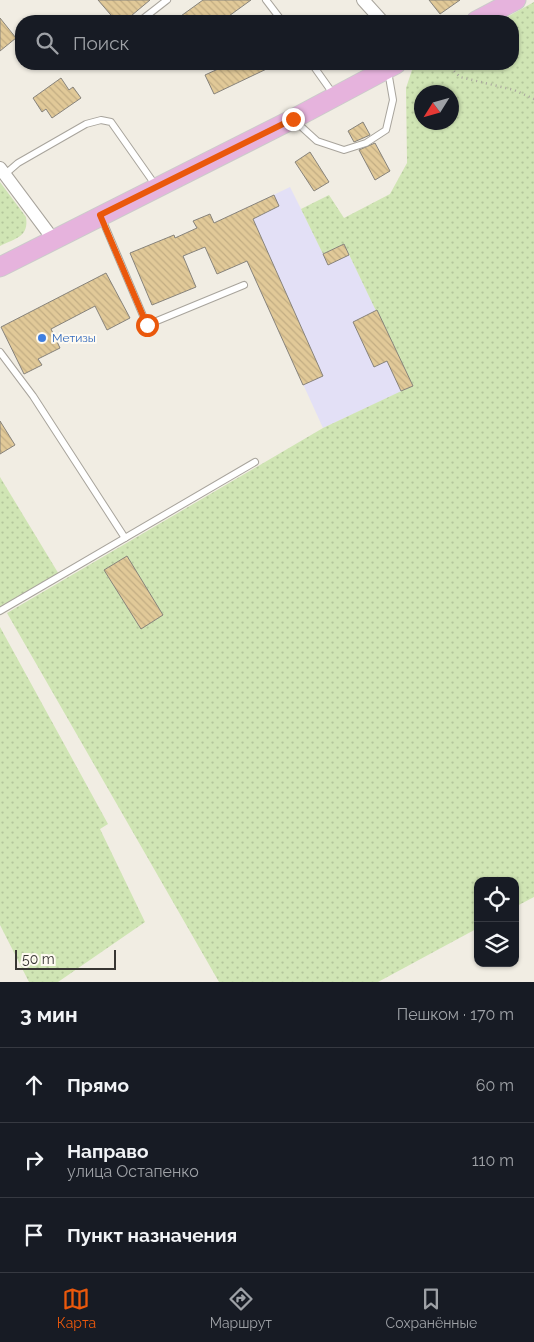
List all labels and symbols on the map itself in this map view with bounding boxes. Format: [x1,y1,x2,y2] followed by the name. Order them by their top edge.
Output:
[414,85,459,130] north arrow
[282,108,305,131] route end
[136,314,159,337] route start
[52,331,96,345] place label: Метизы
[36,332,48,344] marker: Метизы
[15,947,116,970] scale bar

